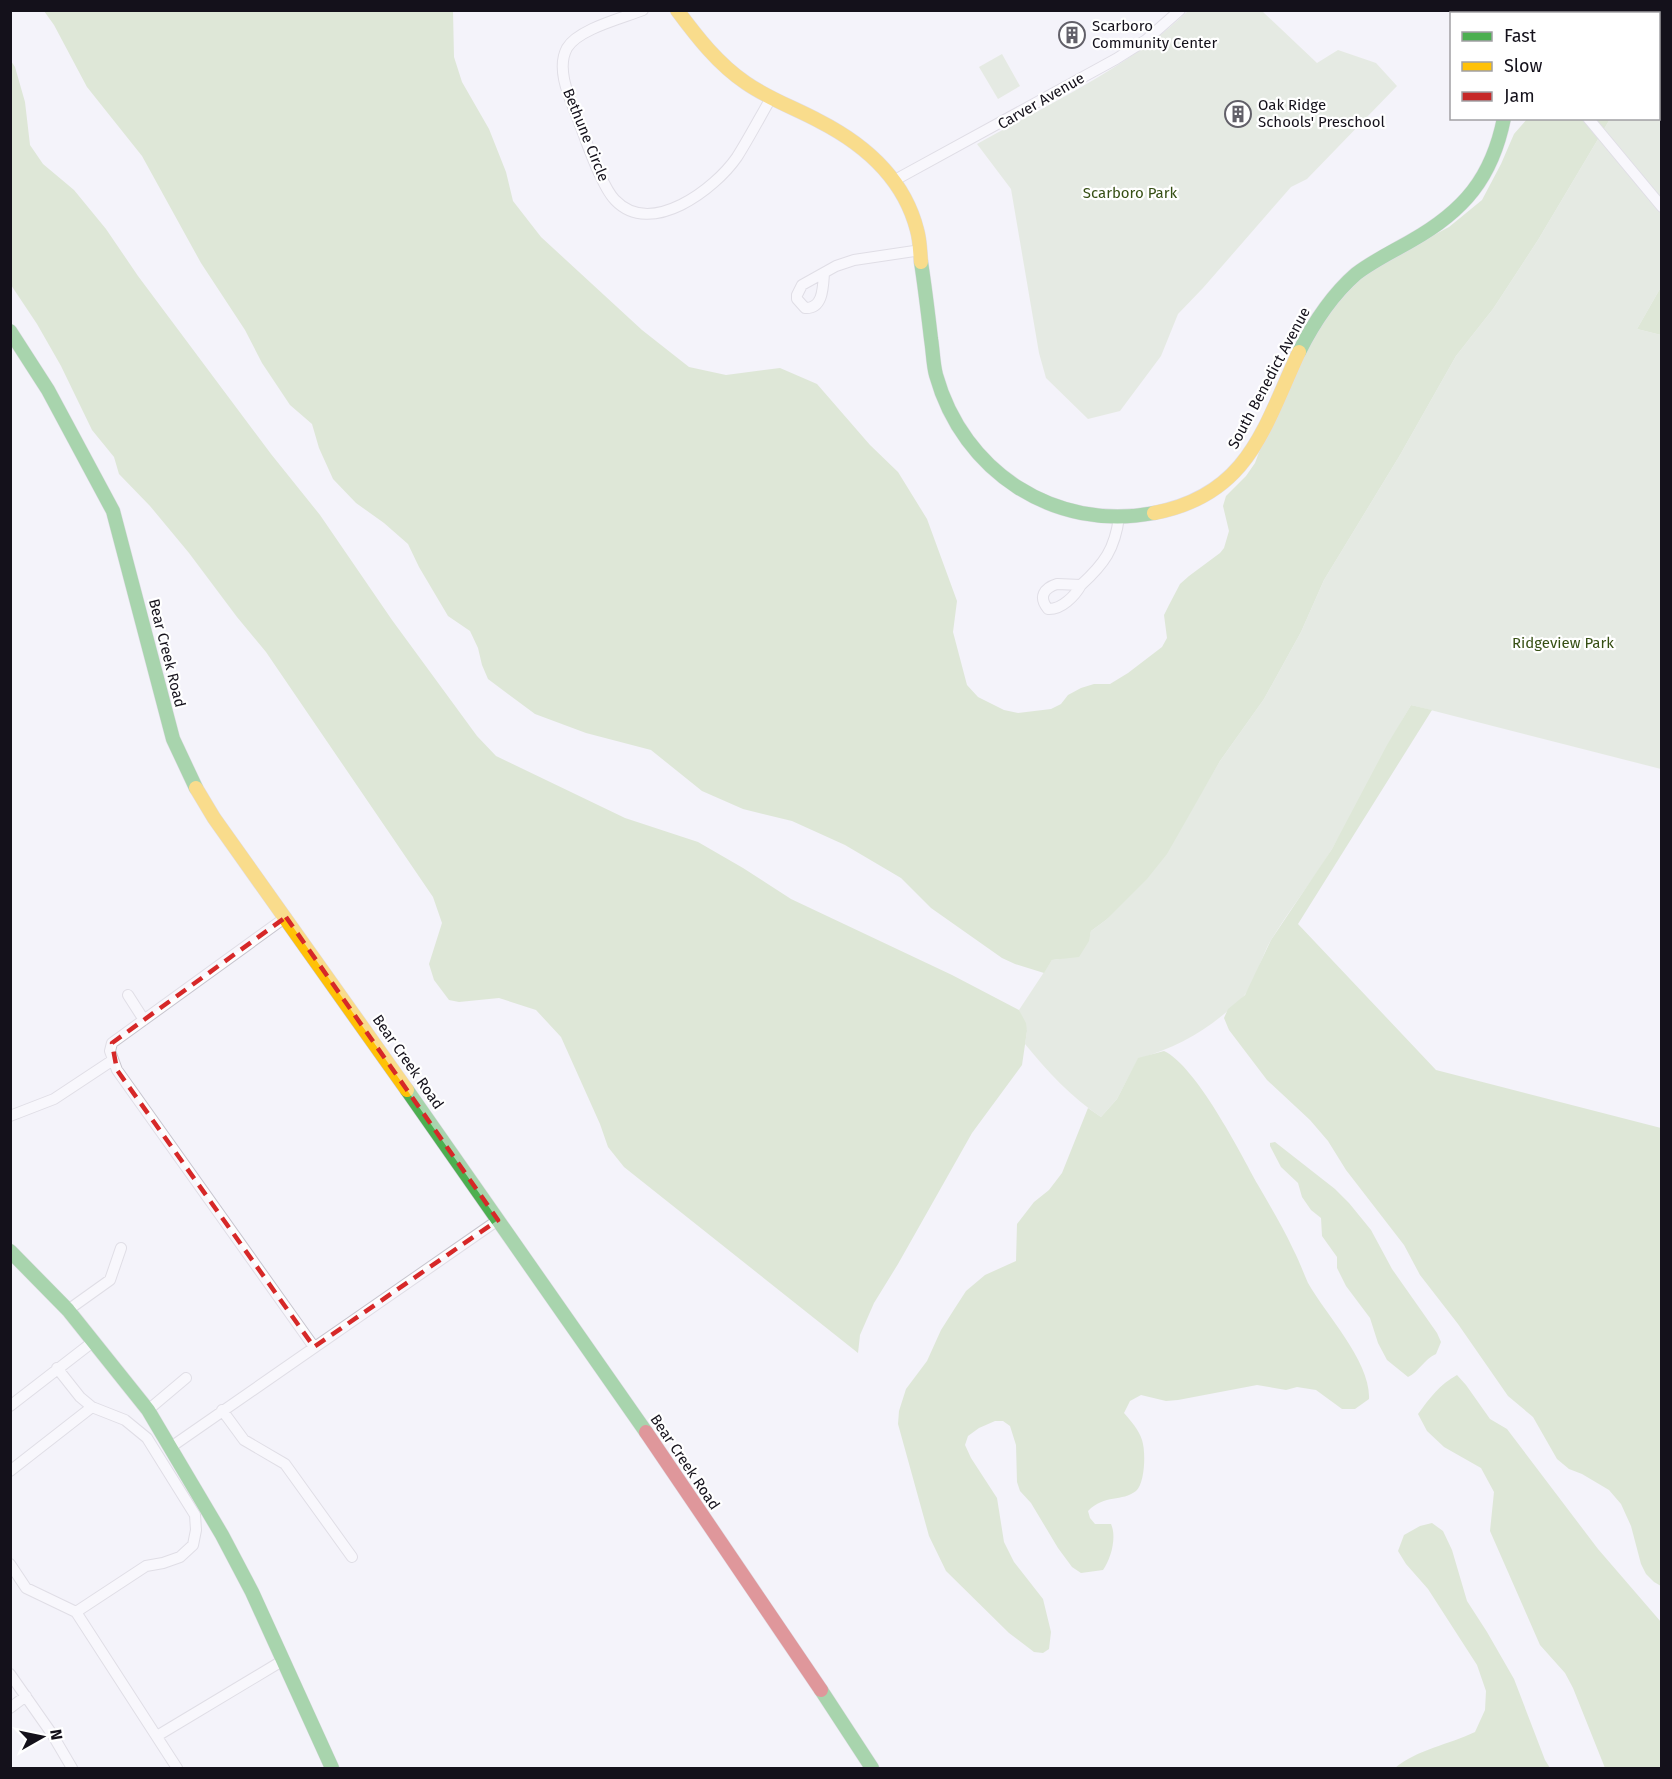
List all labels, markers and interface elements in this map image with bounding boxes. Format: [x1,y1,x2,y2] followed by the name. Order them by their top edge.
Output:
[1450,12,1660,120] legend
[1092,17,1217,52] place label: Scarboro Community Center
[1057,20,1087,50] building icon: Scarboro Community Center
[1504,25,1537,47] text: Fast
[1504,55,1543,77] text: Slow
[994,69,1088,133] street label: Carver Avenue
[1504,85,1535,107] text: Jam
[559,86,613,184] street label: Bethune Circle
[1258,96,1386,131] place label: Oak Ridge Schools' Preschool
[1223,99,1253,129] building icon: Oak Ridge Schools' Preschool
[1083,184,1178,202] park label: Scarboro Park
[1224,304,1314,452] street label: South Benedict Avenue
[145,597,189,709] street label: Bear Creek Road
[1512,634,1614,652] park label: Ridgeview Park
[369,1011,447,1113] street label: Bear Creek Road
[646,1411,724,1513] street label: Bear Creek Road
[12,1707,72,1767] north arrow
[46,1728,67,1741] text: N

